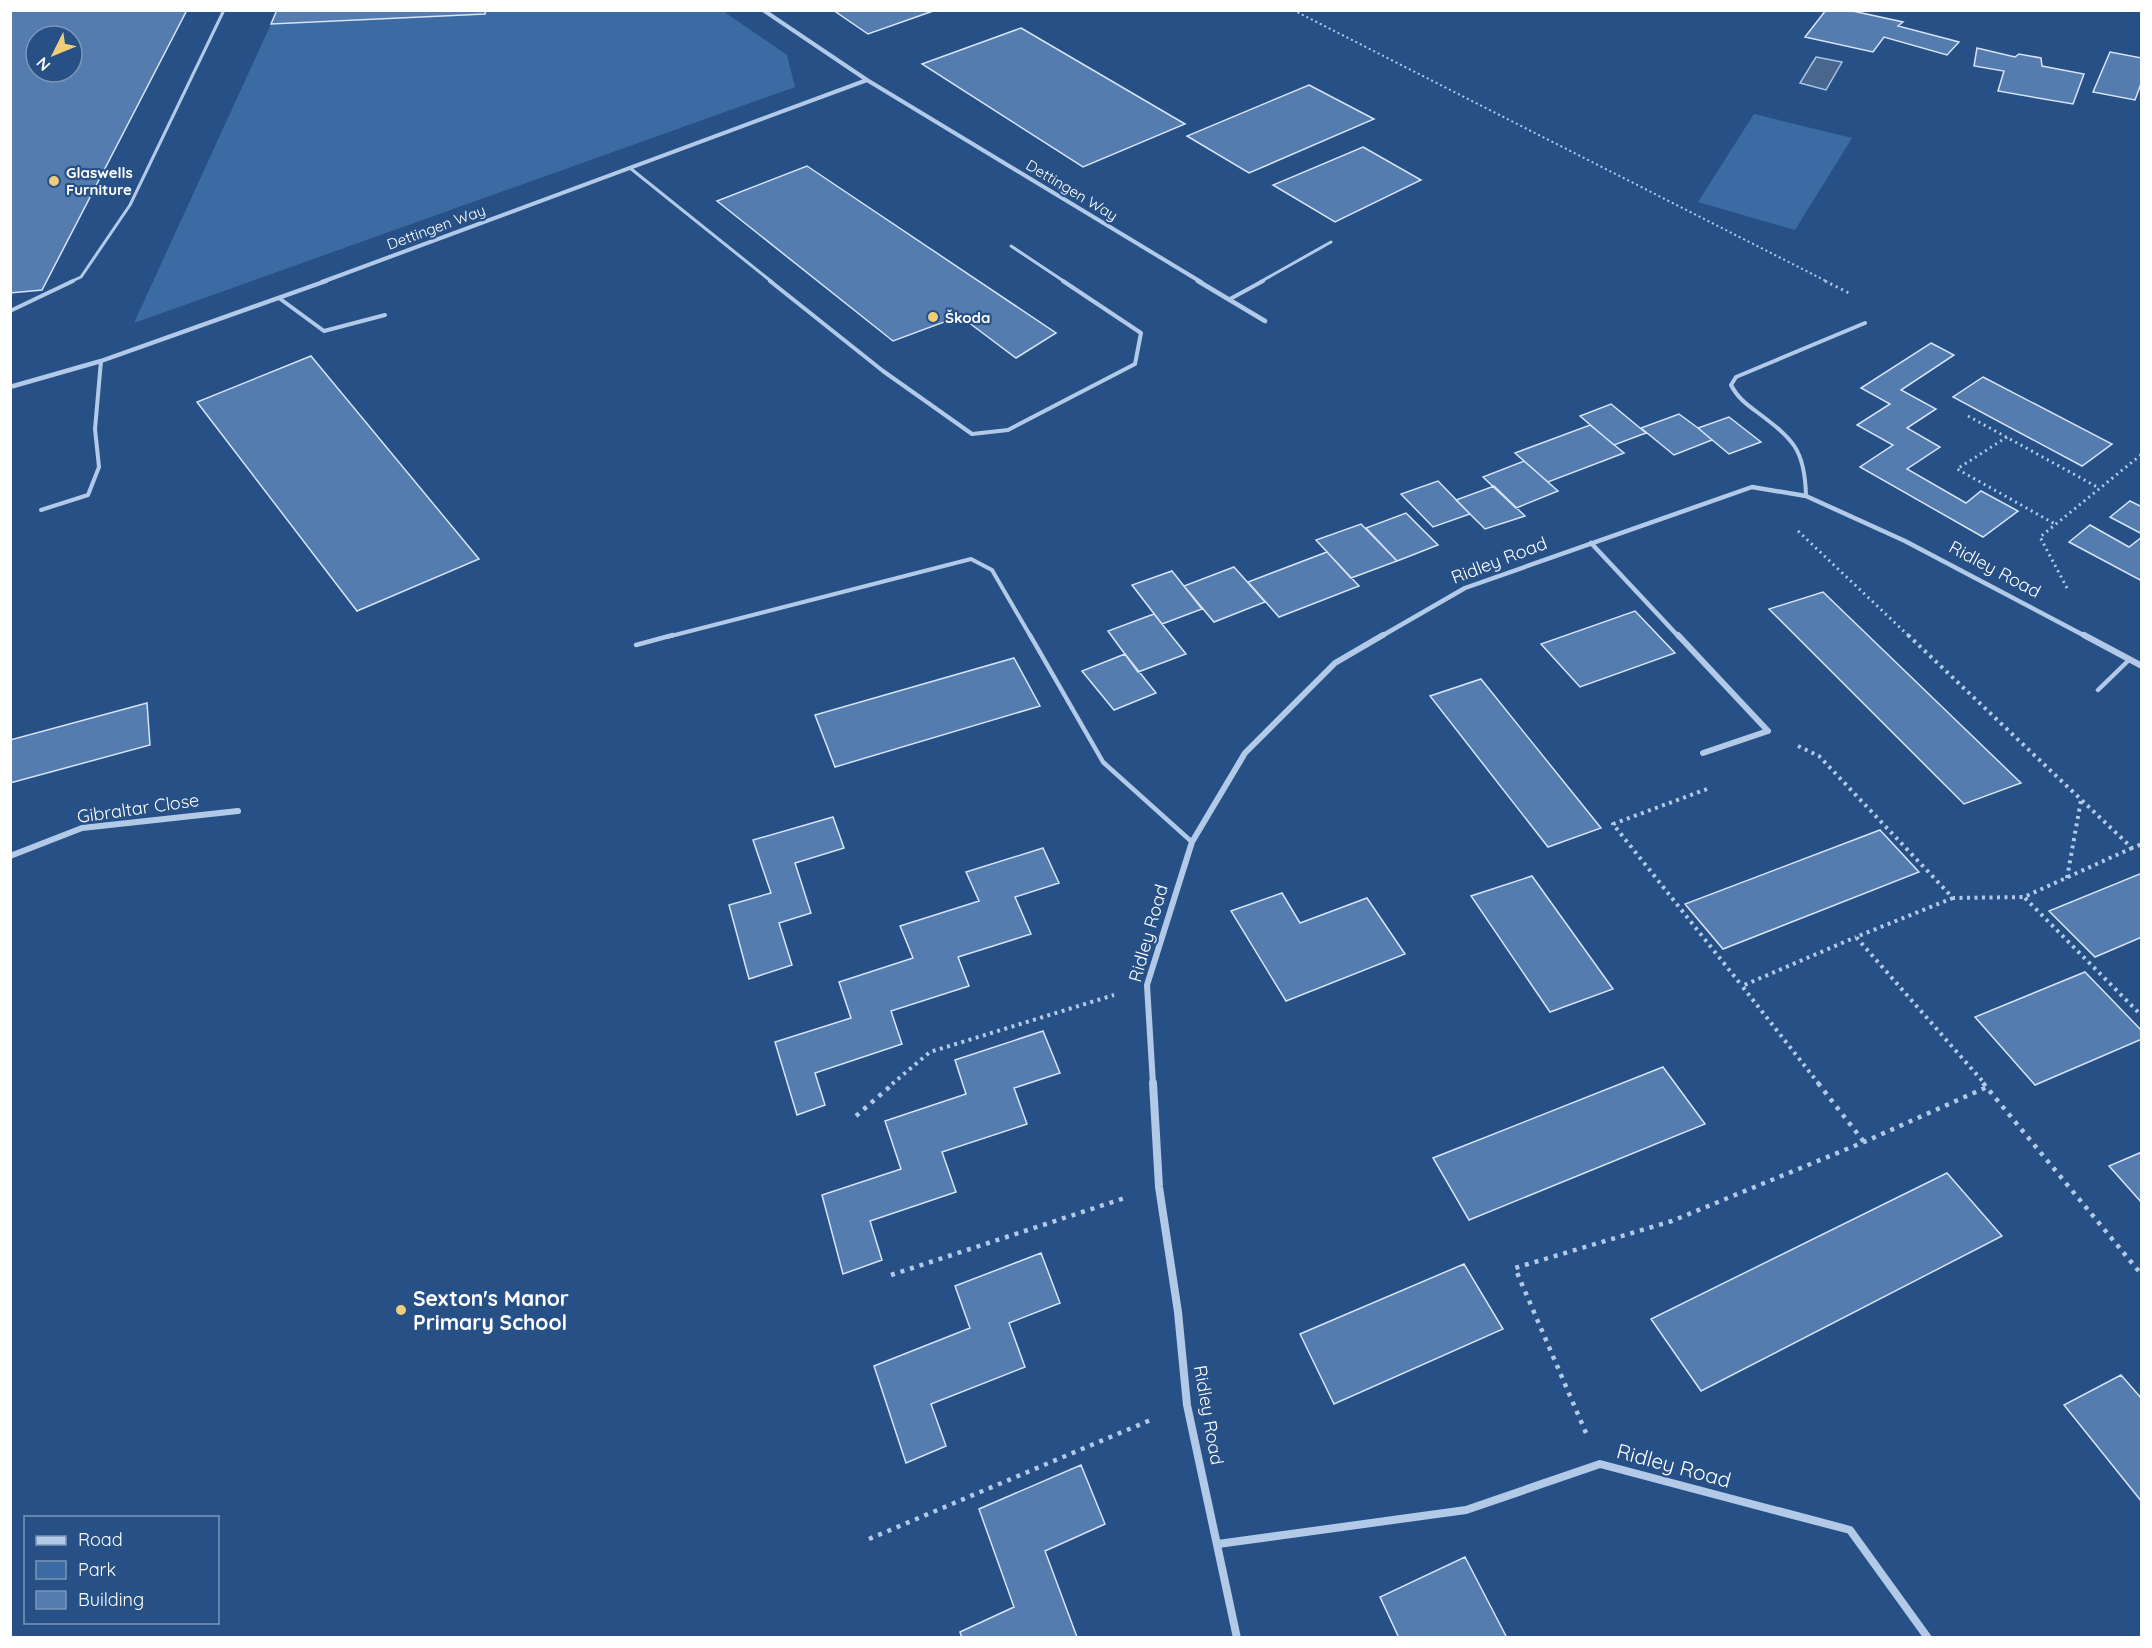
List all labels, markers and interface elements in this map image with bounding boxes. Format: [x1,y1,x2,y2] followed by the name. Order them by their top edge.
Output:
[24,24,84,84] north arrow
[32,53,54,75] text: N
[1023,155,1121,225] street label: Dettingen Way
[66,163,133,199] place label: Glaswells Furniture
[47,174,61,188] marker: Glaswells Furniture
[384,200,488,254] street label: Dettingen Way
[945,308,990,327] place label: Škoda
[926,310,940,324] marker: Škoda
[1448,531,1550,589] street label: Ridley Road
[1945,535,2045,603] street label: Ridley Road
[75,788,201,828] street label: Gibraltar Close
[1123,881,1173,985] street label: Ridley Road
[413,1285,569,1335] place label: Sexton's Manor Primary School
[394,1303,408,1317] marker: Sexton's Manor Primary School
[1189,1363,1229,1467] street label: Ridley Road
[1614,1437,1734,1493] street label: Ridley Road
[24,1516,219,1624] legend
[78,1528,123,1551] text: Road
[78,1558,116,1581] text: Park
[78,1588,144,1611] text: Building

